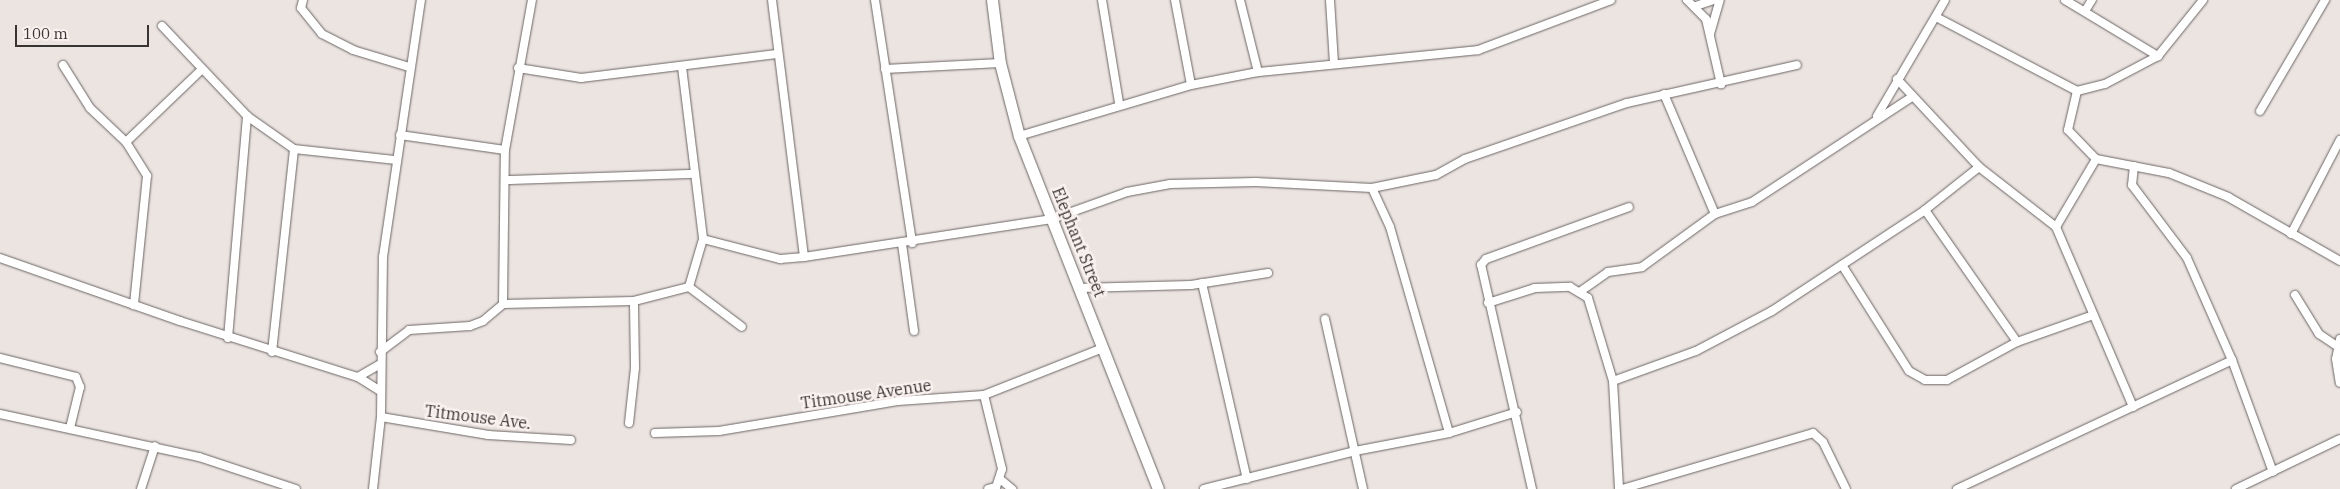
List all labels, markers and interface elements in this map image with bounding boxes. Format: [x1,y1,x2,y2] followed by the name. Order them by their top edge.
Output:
[18,15,151,47] scale bar
[23,24,68,43] text: 100 m
[1048,184,1110,300] street label: Elephant Street
[799,375,933,413] street label: Titmouse Avenue
[424,401,532,433] street label: Titmouse Ave.

